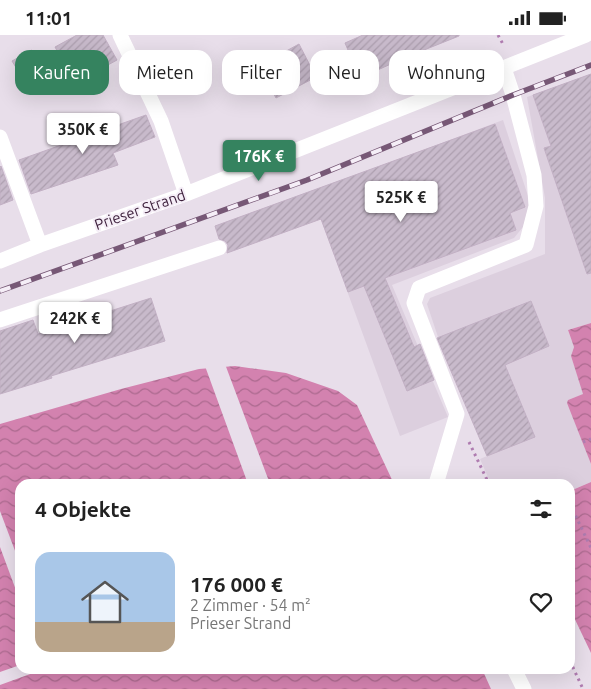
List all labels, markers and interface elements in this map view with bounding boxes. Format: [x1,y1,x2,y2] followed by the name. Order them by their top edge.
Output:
[25,7,73,29] text: 11:01
[15,50,109,95] chip: Kaufen
[119,50,212,95] chip: Mieten
[222,50,300,95] chip: Filter
[310,50,379,95] chip: Neu
[389,50,504,95] chip: Wohnung
[42,113,124,155] pin: 350K €
[58,120,108,138] text: 350K €
[218,139,300,182] pin: 176K €
[234,147,284,165] text: 176K €
[360,181,442,223] pin: 525K €
[92,186,188,233] street label: Prieser Strand
[376,188,426,206] text: 525K €
[34,301,116,344] pin: 242K €
[50,309,100,327] text: 242K €
[527,495,555,523] icon: filters
[35,497,131,521] text: 4 Objekte
[75,572,135,632] icon: home
[190,572,283,596] text: 176 000 €
[527,588,555,616] icon: heart
[190,596,311,614] text: 2 Zimmer · 54 m²
[190,614,291,632] text: Prieser Strand

